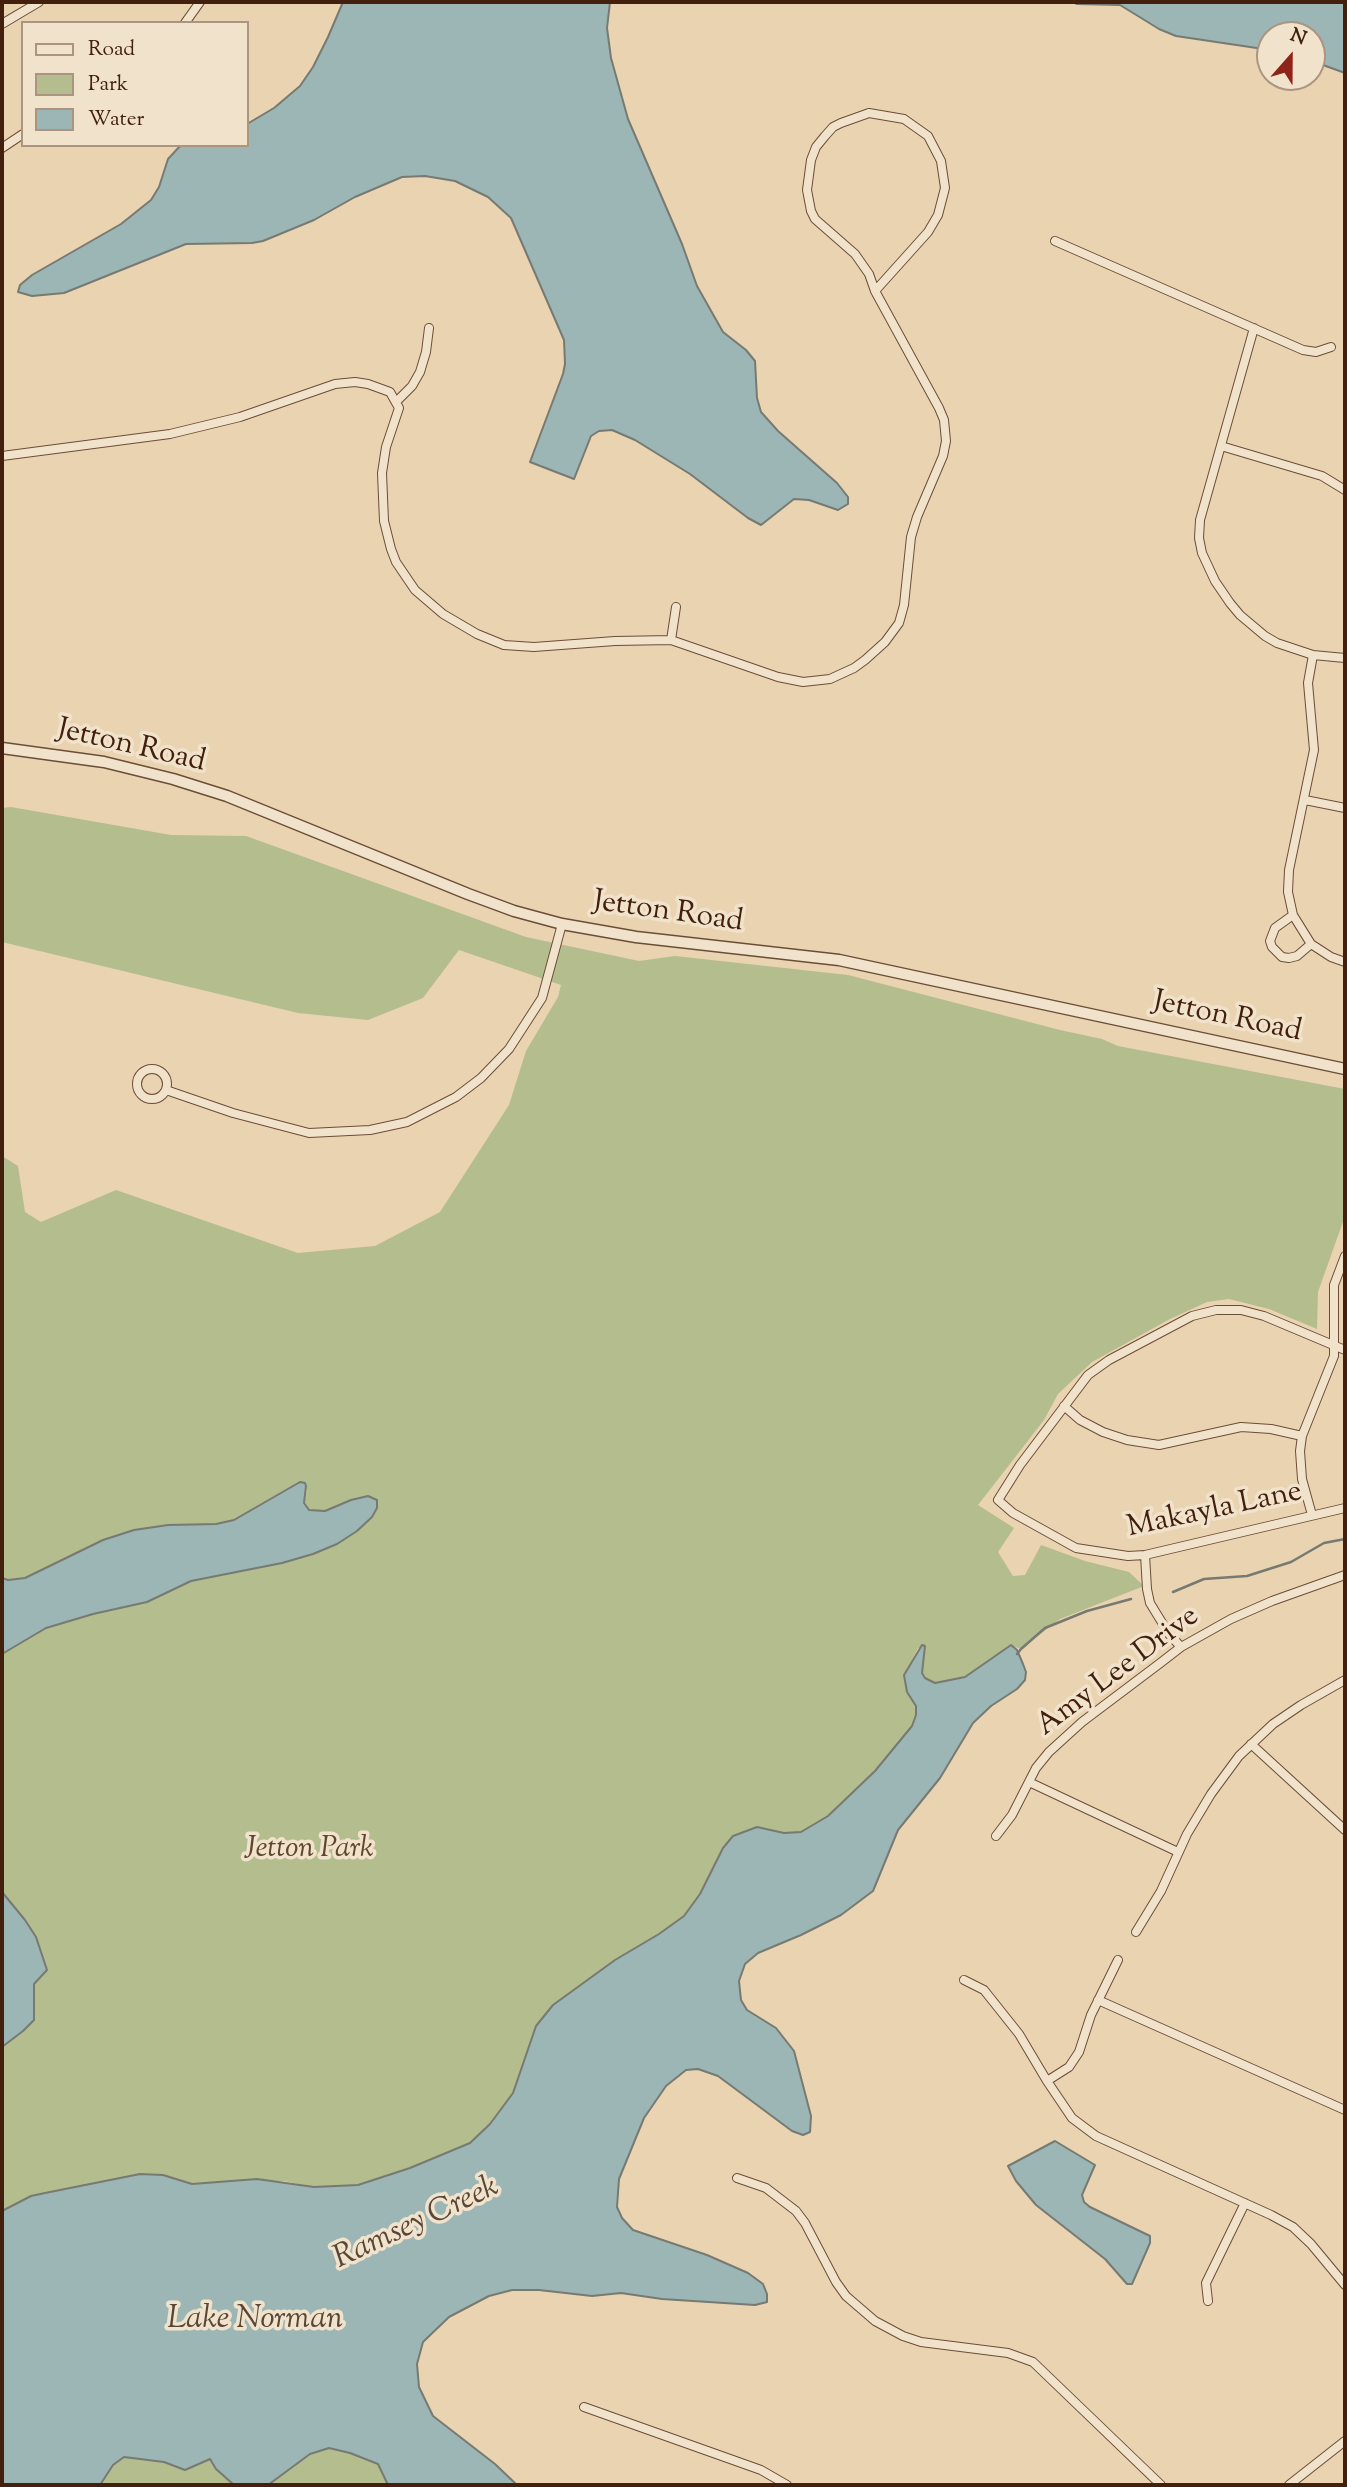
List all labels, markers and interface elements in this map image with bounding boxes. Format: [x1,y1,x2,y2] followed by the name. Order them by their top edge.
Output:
[21,21,248,147] legend
[1256,21,1326,91] north arrow
[1286,22,1310,53] text: N
[88,35,135,65] text: Road
[88,70,128,100] text: Park
[88,105,144,135] text: Water
[53,713,209,783] street label: Jetton Road
[591,886,745,942] street label: Jetton Road
[1149,986,1305,1052] street label: Jetton Road
[1124,1476,1306,1548] street label: Makayla Lane
[1031,1600,1207,1746] street label: Amy Lee Drive
[244,1833,374,1869] park label: Jetton Park
[328,2170,506,2280] water label: Ramsey Creek
[167,2303,343,2341] water label: Lake Norman

